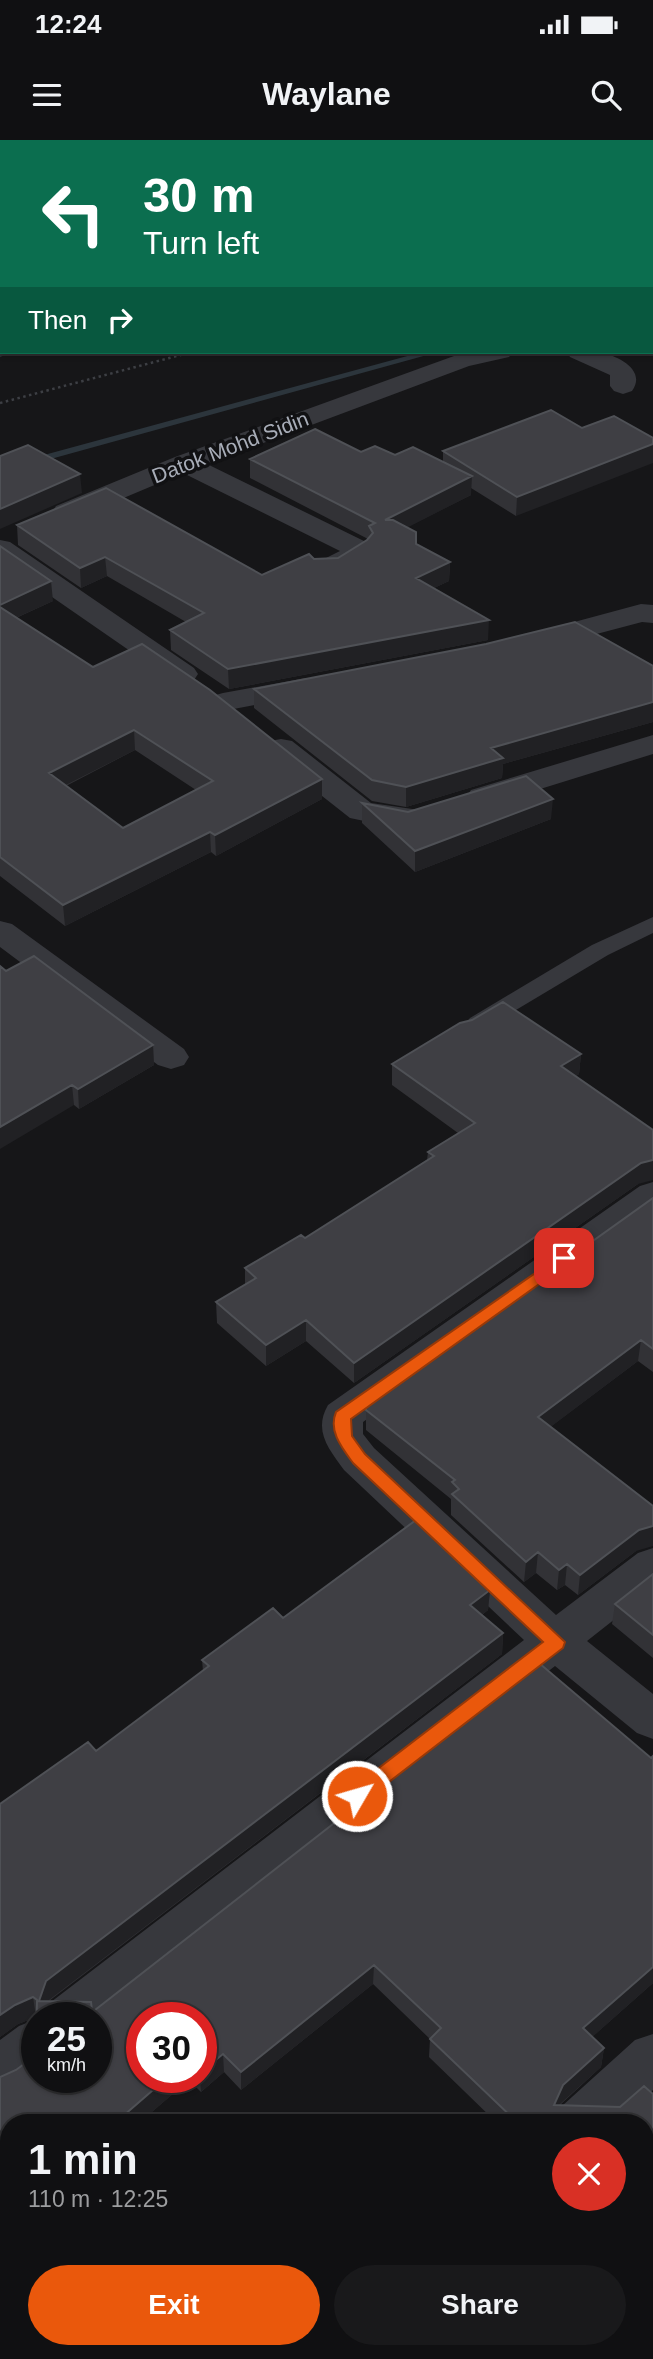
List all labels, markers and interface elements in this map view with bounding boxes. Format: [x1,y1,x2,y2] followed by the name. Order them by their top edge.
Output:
[35,9,102,39] text: 12:24
[28,76,66,114] icon: menu
[262,76,391,112] text: Waylane
[587,76,625,114] icon: search
[28,168,119,259] icon: left
[143,168,255,222] text: 30 m
[143,225,259,261] text: Turn left
[101,301,139,339] icon: right
[28,305,87,335] text: Then
[149,407,311,487] street label: Datok Mohd Sidin
[534,1228,594,1288] pin
[545,1239,583,1277] icon: arrive
[320,1759,394,1833] position arrow
[126,2002,217,2093] speed limit sign: 30
[47,2019,86,2058] text: 25
[47,2055,86,2075] text: km/h
[28,2136,138,2183] text: 1 min
[552,2137,626,2211] button: close
[28,2186,168,2212] text: 110 m · 12:25
[28,2265,320,2345] button: Exit
[334,2265,626,2345] button: Share

